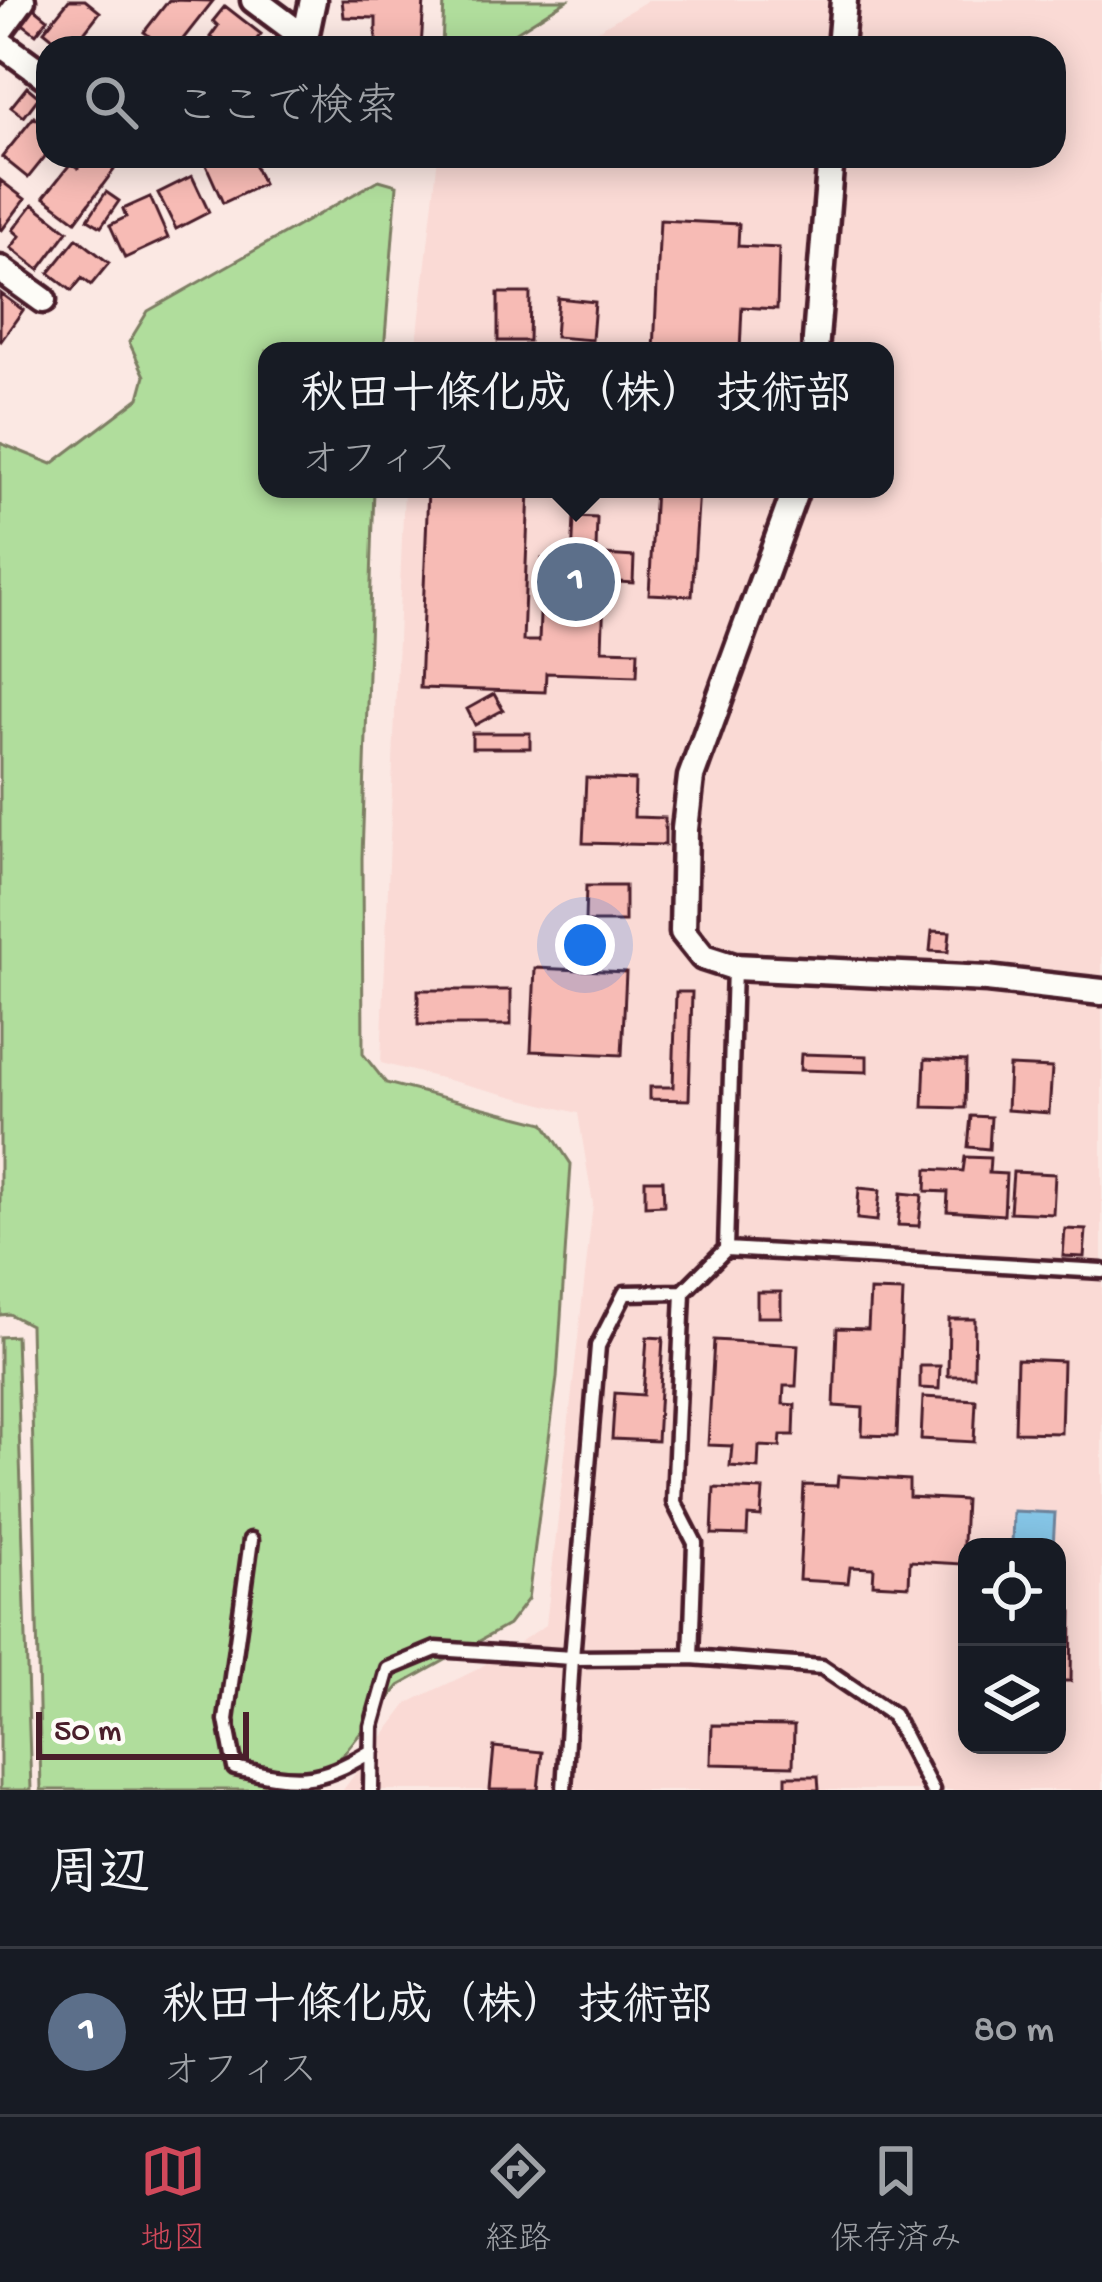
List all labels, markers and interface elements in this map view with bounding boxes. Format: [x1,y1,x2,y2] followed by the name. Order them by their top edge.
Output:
[36,36,1066,168] search box
[78,69,144,135] icon: search
[174,84,399,137] text: ここで検索
[258,342,894,498] popup
[301,372,851,425] text: 秋田十條化成（株） 技術部
[301,440,457,486] text: オフィス
[537,537,615,627] pin: 1
[555,915,615,975] your location
[958,1538,1066,1754] map controls
[958,1538,1066,1646] button: locate
[958,1646,1066,1754] button: layers
[36,1706,249,1759] scale bar
[54,1714,121,1752] text: 50 m
[48,1848,150,1908] text: 周辺
[162,1983,713,2036] text: 秋田十條化成（株） 技術部
[79,2009,95,2055] text: 1
[974,2009,1054,2055] text: 80 m
[162,2051,318,2097] text: オフィス
[140,2138,206,2261] tab: 地図
[485,2138,551,2261] tab: 経路
[830,2138,962,2261] tab: 保存済み

